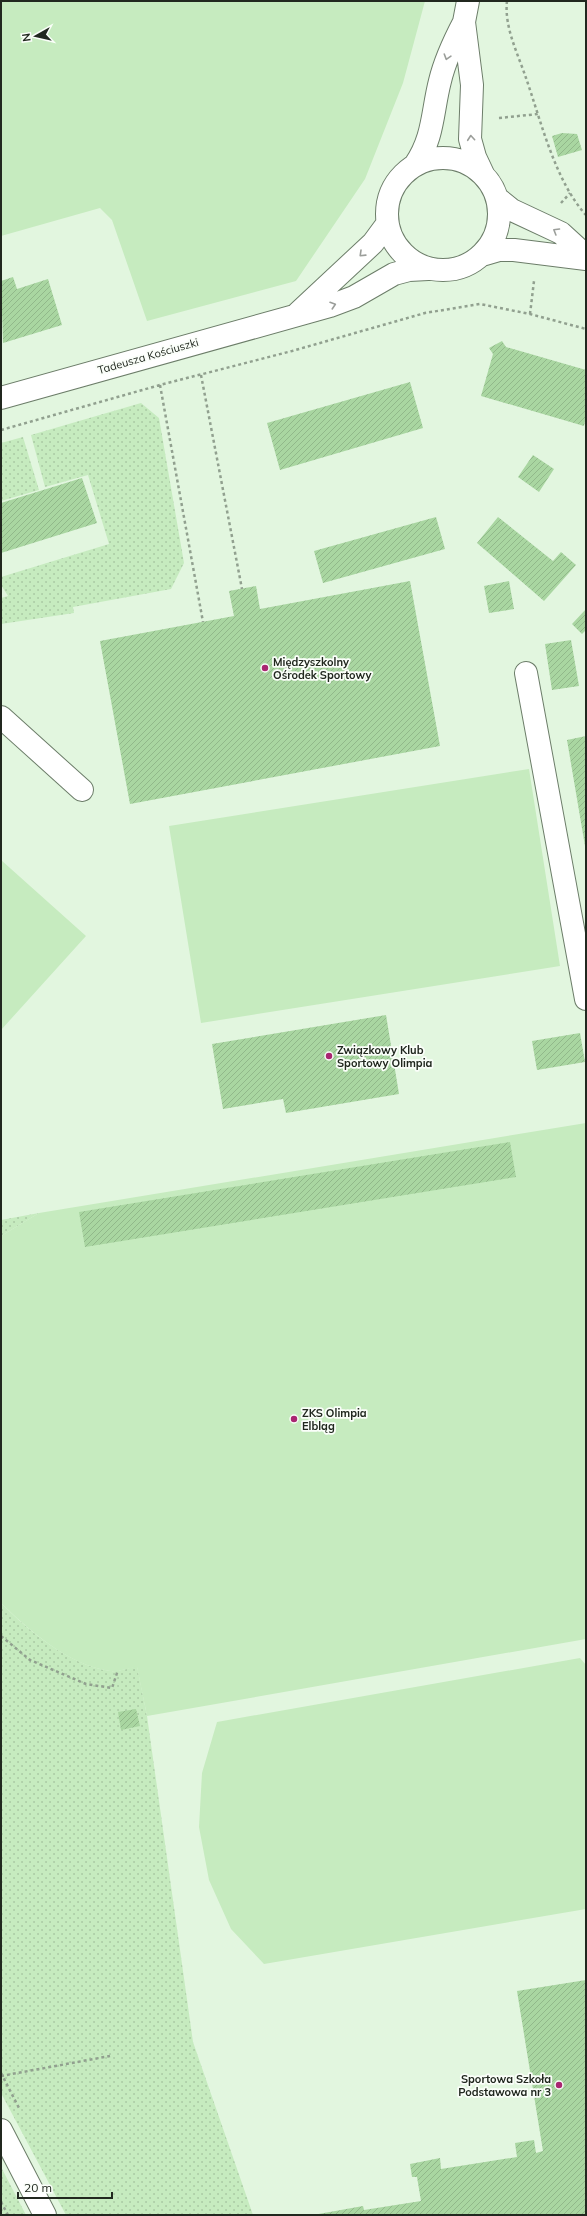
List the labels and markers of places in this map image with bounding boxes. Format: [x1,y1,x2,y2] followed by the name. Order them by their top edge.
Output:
[273,655,371,682] place label: Międzyszkolny Ośrodek Sportowy
[260,663,270,673] marker: Międzyszkolny Ośrodek Sportowy
[337,1043,433,1070] place label: Związkowy Klub Sportowy Olimpia
[324,1051,334,1061] marker: Związkowy Klub Sportowy Olimpia
[302,1406,367,1433] place label: ZKS Olimpia Elbląg
[289,1414,299,1424] marker: ZKS Olimpia Elbląg
[458,2072,551,2099] place label: Sportowa Szkoła Podstawowa nr 3
[554,2080,564,2090] marker: Sportowa Szkoła Podstawowa nr 3

